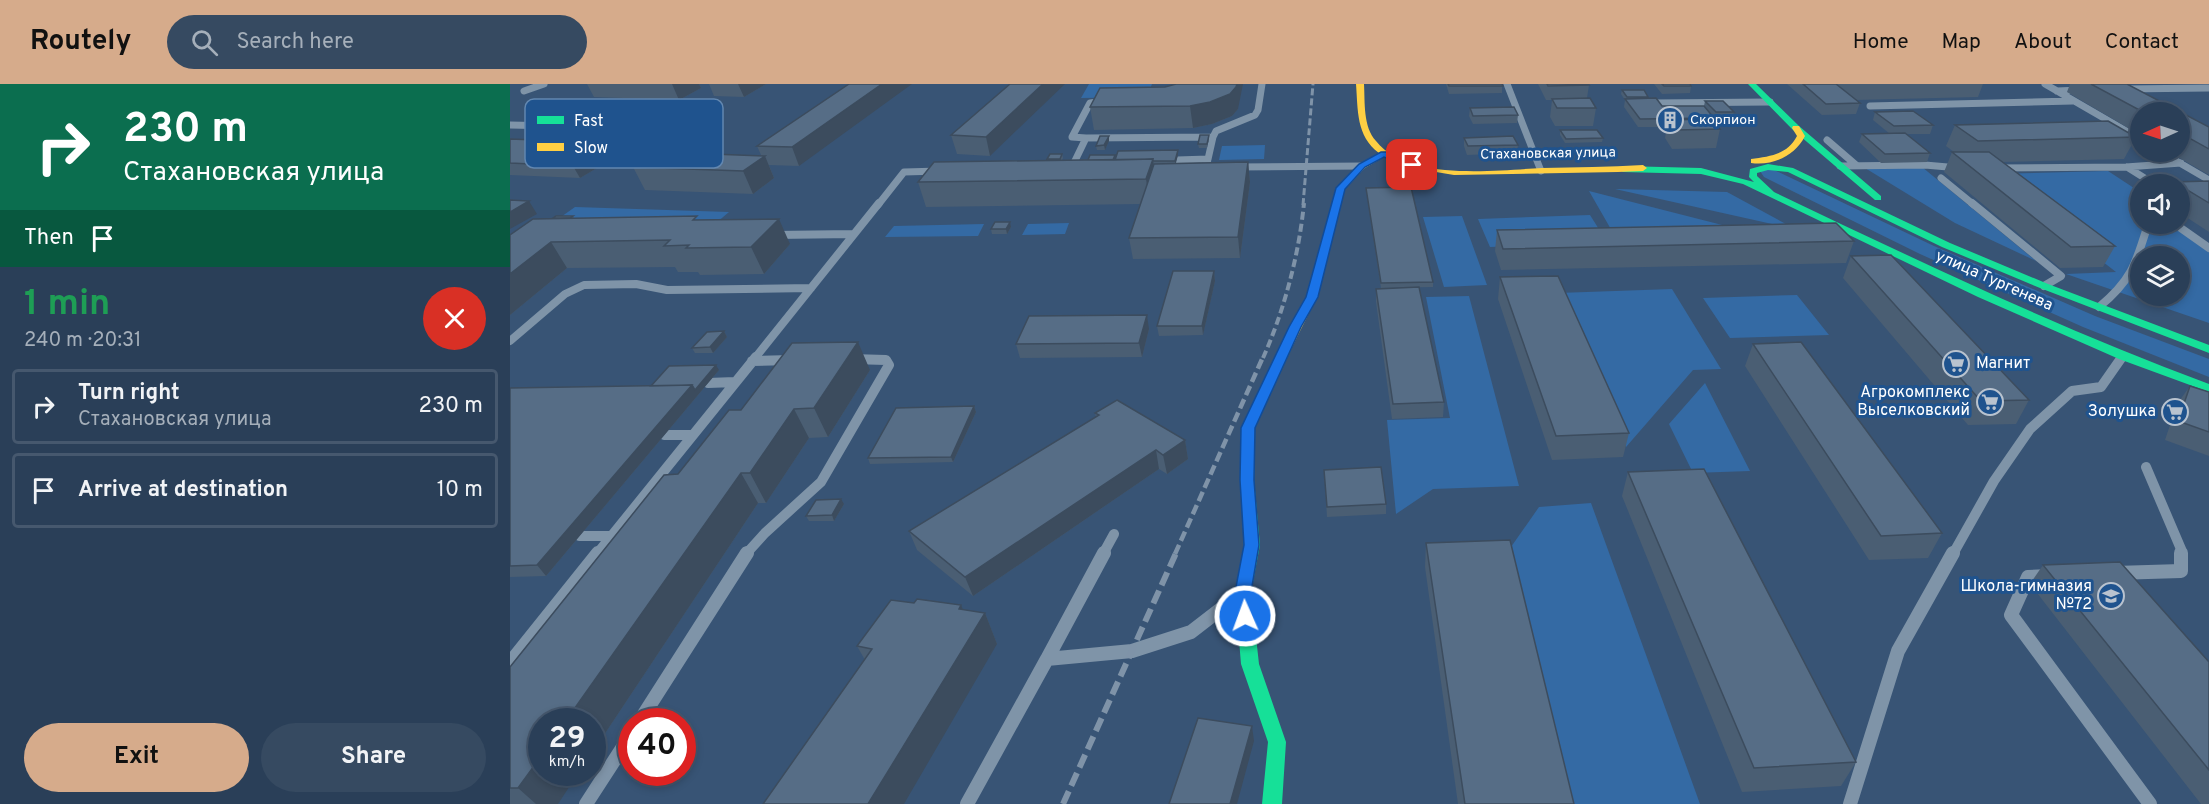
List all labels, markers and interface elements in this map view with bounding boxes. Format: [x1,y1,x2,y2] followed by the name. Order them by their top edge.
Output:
[167,15,587,69] search box
[30,24,131,60] text: Routely
[188,26,221,59] icon: search
[236,29,354,56] text: Search here
[1853,29,1909,56] text: Home
[1942,29,1981,56] text: Map
[2014,29,2072,56] text: About
[2105,29,2179,56] text: Contact
[525,99,723,168] legend
[2130,102,2190,162] north arrow
[2130,102,2190,306] map controls
[123,104,248,157] text: 230 m
[1655,105,1685,135] building icon: Скорпион
[24,108,102,186] icon: right
[574,112,604,132] text: Fast
[1690,112,1756,129] place label: Скорпион
[574,139,608,159] text: Slow
[1386,139,1437,190] pin
[1480,144,1616,164] street label: Стахановская улица
[1395,148,1428,181] icon: arrive
[123,156,384,190] text: Стахановская улица
[2130,174,2190,234] button: sound
[86,222,119,255] icon: arrive
[24,225,74,252] text: Then
[1932,246,2056,316] street label: улица Тургенева
[2130,246,2190,306] button: layers
[24,282,110,328] text: 1 min
[423,287,486,350] button: close
[24,328,141,354] text: 240 m · 20:31
[1941,349,1971,379] supermarket icon: Магнит
[1976,354,2030,374] place label: Магнит
[78,380,180,407] text: Turn right
[1857,383,1970,421] place label: Агрокомплекс Выселковский
[1975,387,2005,417] supermarket icon: Агрокомплекс Выселковский
[27,390,60,423] icon: right
[419,393,483,420] text: 230 m
[2160,397,2190,427] supermarket icon: Золушка
[2088,402,2156,422] place label: Золушка
[78,407,272,433] text: Стахановская улица
[27,474,60,507] icon: arrive
[78,477,288,504] text: Arrive at destination
[437,477,483,504] text: 10 m
[1961,577,2092,615] place label: Школа-гимназия №72
[2096,581,2126,611] school or university icon: Школа-гимназия №72
[1213,584,1277,648] position arrow
[618,708,696,786] speed limit sign: 40
[549,721,585,758] text: 29
[24,723,249,792] button: Exit
[261,723,486,792] button: Share
[549,753,585,772] text: km/h

